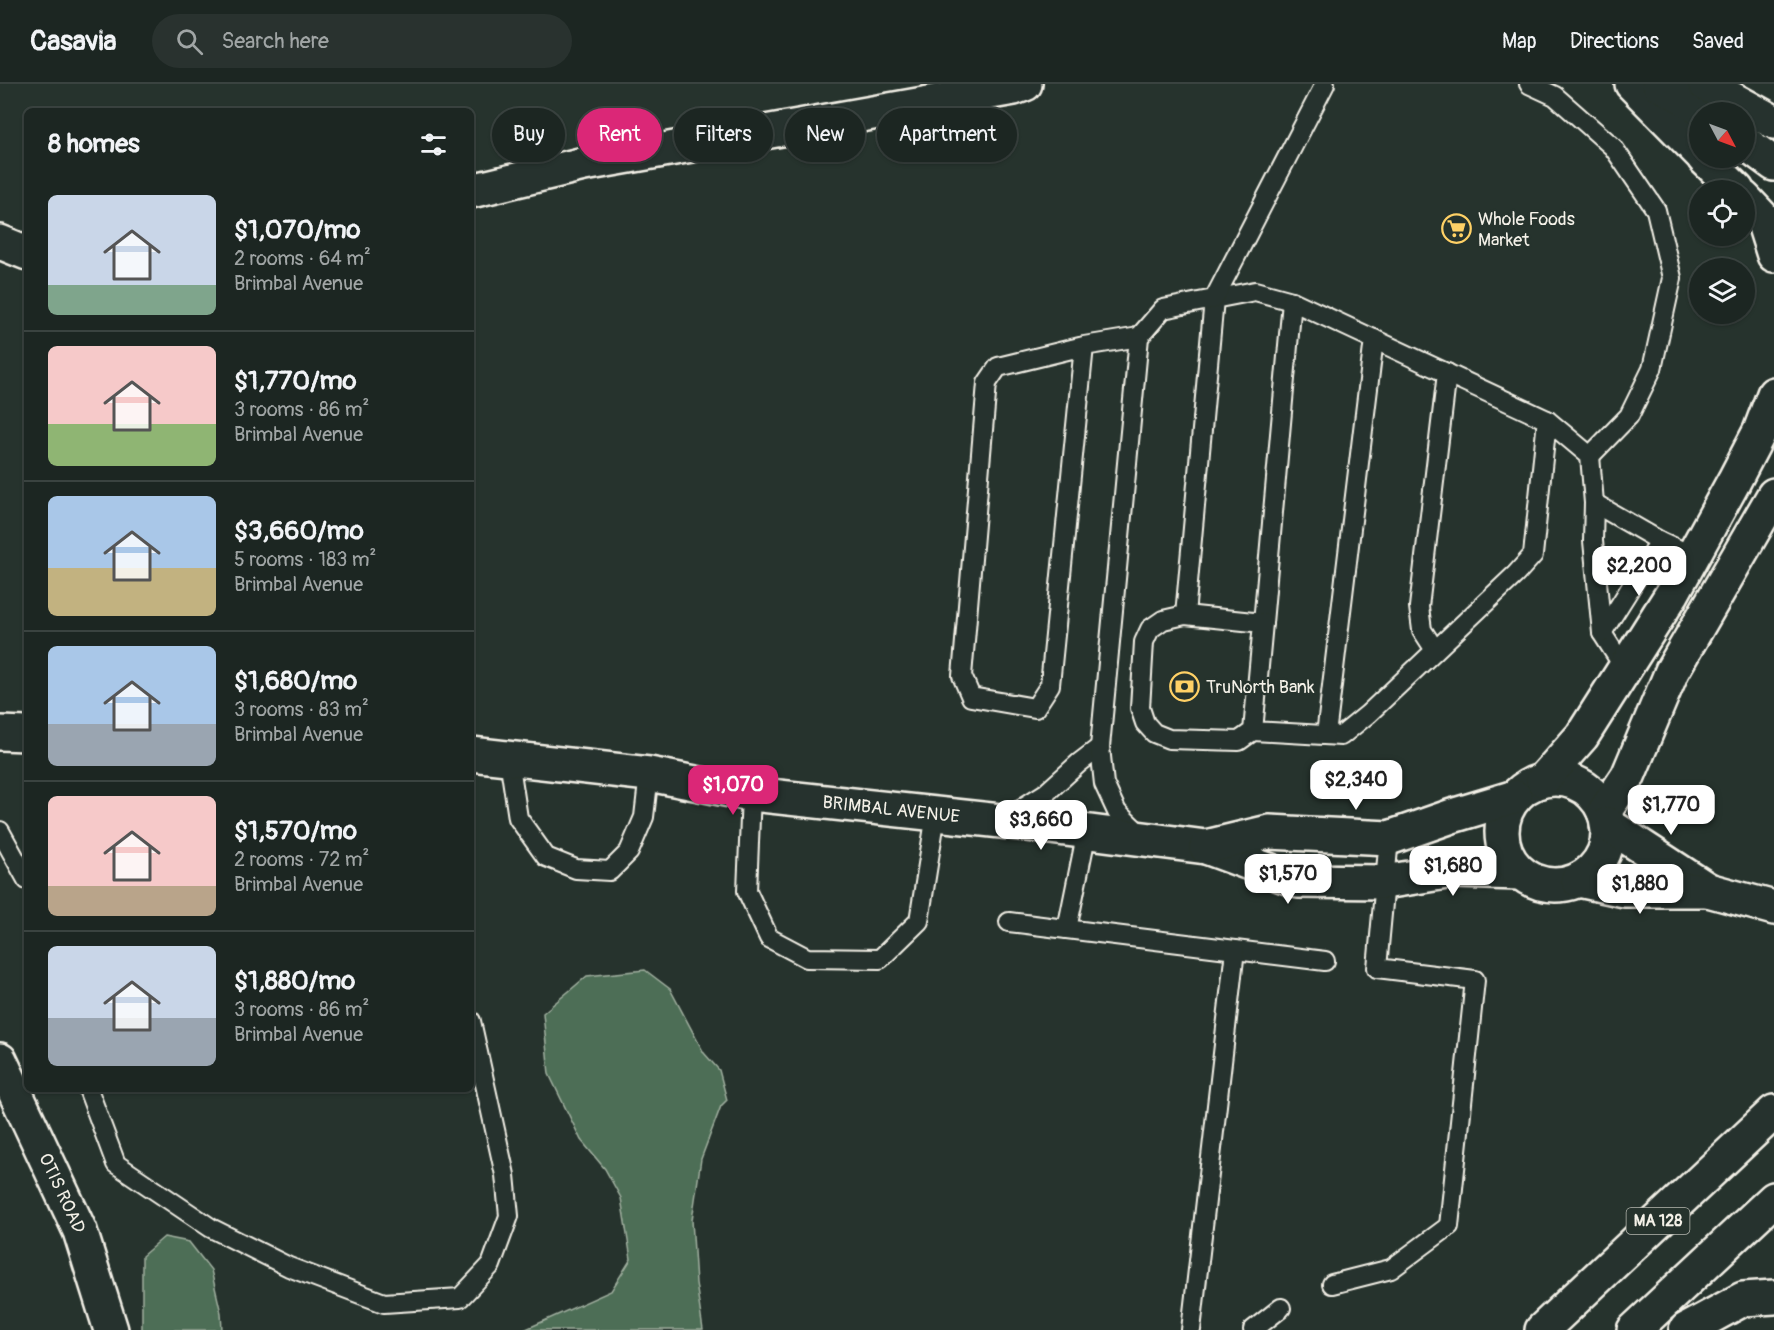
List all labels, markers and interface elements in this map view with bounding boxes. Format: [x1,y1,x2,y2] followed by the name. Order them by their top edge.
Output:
[152,14,572,68] search box
[30,24,116,59] text: Casavia
[173,25,206,58] icon: search
[221,27,329,55] text: Search here
[1502,28,1537,55] text: Map
[1570,28,1659,55] text: Directions
[1692,28,1744,55] text: Saved
[1689,102,1755,168] north arrow
[1689,102,1755,324] map controls
[492,108,565,162] chip: Buy
[577,108,662,162] chip: Rent
[674,108,773,162] chip: Filters
[785,108,865,162] chip: New
[877,108,1017,162] chip: Apartment
[48,128,140,160] text: 8 homes
[417,128,450,161] icon: filters
[1689,180,1755,246] button: locate
[1478,208,1575,252] place label: Whole Foods Market
[1441,213,1473,245] supermarket icon: Whole Foods Market
[234,214,361,246] text: $1,070/mo
[96,219,168,291] icon: home
[234,246,371,271] text: 2 rooms · 64 m²
[1689,258,1755,324] button: layers
[234,271,363,296] text: Brimbal Avenue
[234,365,357,397] text: $1,770/mo
[96,370,168,442] icon: home
[234,397,369,422] text: 3 rooms · 86 m²
[234,422,363,447] text: Brimbal Avenue
[234,515,364,547] text: $3,660/mo
[96,520,168,592] icon: home
[1590,546,1688,597] pin: $2,200
[234,547,376,572] text: 5 rooms · 183 m²
[1606,553,1672,578] text: $2,200
[234,572,363,597] text: Brimbal Avenue
[234,665,357,697] text: $1,680/mo
[96,670,168,742] icon: home
[1169,671,1201,703] bank icon: TruNorth Bank
[1206,676,1315,699] place label: TruNorth Bank
[234,697,369,722] text: 3 rooms · 83 m²
[234,722,363,747] text: Brimbal Avenue
[1307,760,1405,811] pin: $2,340
[684,765,782,816] pin: $1,070
[1324,767,1388,792] text: $2,340
[702,772,764,797] text: $1,070
[1622,785,1720,836] pin: $1,770
[821,790,961,828] street label: BRIMBAL AVENUE
[1642,792,1700,817] text: $1,770
[992,800,1090,851] pin: $3,660
[1009,807,1073,832] text: $3,660
[234,815,357,847] text: $1,570/mo
[96,820,168,892] icon: home
[1404,846,1502,897] pin: $1,680
[234,847,369,872] text: 2 rooms · 72 m²
[1423,853,1483,878] text: $1,680
[1239,854,1337,905] pin: $1,570
[1259,861,1317,886] text: $1,570
[1591,864,1689,915] pin: $1,880
[1611,871,1669,896] text: $1,880
[234,872,363,897] text: Brimbal Avenue
[234,965,355,997] text: $1,880/mo
[96,970,168,1042] icon: home
[234,997,369,1022] text: 3 rooms · 86 m²
[234,1022,363,1047] text: Brimbal Avenue
[34,1149,91,1237] street label: OTIS ROAD
[1626,1208,1690,1234] road number: MA 128

